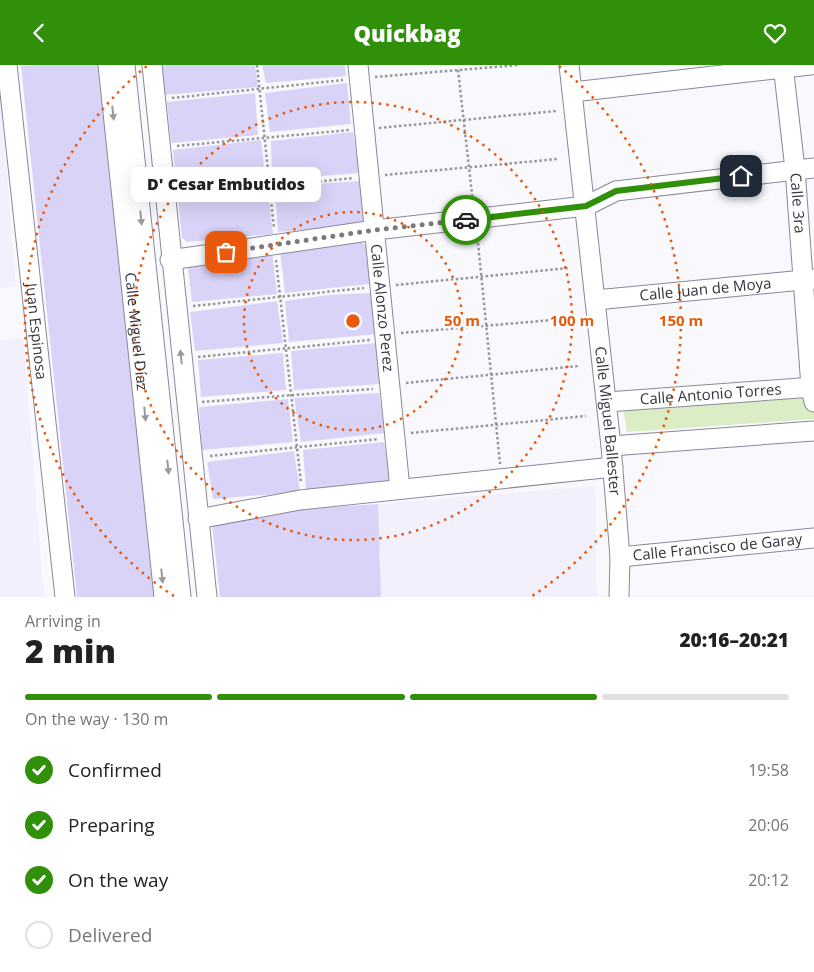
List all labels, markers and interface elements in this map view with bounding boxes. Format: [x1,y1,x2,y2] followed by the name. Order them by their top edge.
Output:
[354,18,460,48] text: Quickbag
[25,19,53,47] icon: back
[761,19,789,47] icon: heart
[109,106,117,122] one-way arrow
[720,155,762,197] pin
[727,162,755,190] icon: home
[131,167,321,202] callout: D' Cesar Embutidos
[786,172,811,234] street label: Calle 3ra
[147,173,305,195] text: D' Cesar Embutidos
[441,195,491,245] courier
[452,206,480,234] icon: car
[138,210,146,226] one-way arrow
[205,231,247,273] pin
[212,238,240,266] icon: bag
[367,243,399,373] street label: Calle Alonzo Perez
[121,271,153,391] street label: Calle Miguel Díaz
[639,272,772,305] street label: Calle Juan de Moya
[22,280,52,381] street label: Juan Espinosa
[444,310,480,330] text: 50 m
[550,310,594,330] text: 100 m
[659,310,703,330] text: 150 m
[344,312,362,330] centre of rings
[591,345,626,496] street label: Calle Miguel Ballester
[177,349,185,365] one-way arrow
[639,378,782,409] street label: Calle Antonio Torres
[141,407,149,423] one-way arrow
[164,459,172,475] one-way arrow
[632,528,804,565] street label: Calle Francisco de Garay
[158,568,166,584] one-way arrow
[25,610,101,632] text: Arriving in
[679,627,789,653] text: 20:16–20:21
[25,629,116,672] text: 2 min
[25,708,168,730] text: On the way · 130 m
[25,756,53,784] icon: check
[68,757,162,783] text: Confirmed
[748,759,789,781] text: 19:58
[25,811,53,839] icon: check
[68,812,155,838] text: Preparing
[748,814,789,836] text: 20:06
[25,866,53,894] icon: check
[68,867,168,893] text: On the way
[748,869,789,891] text: 20:12
[68,922,152,948] text: Delivered

